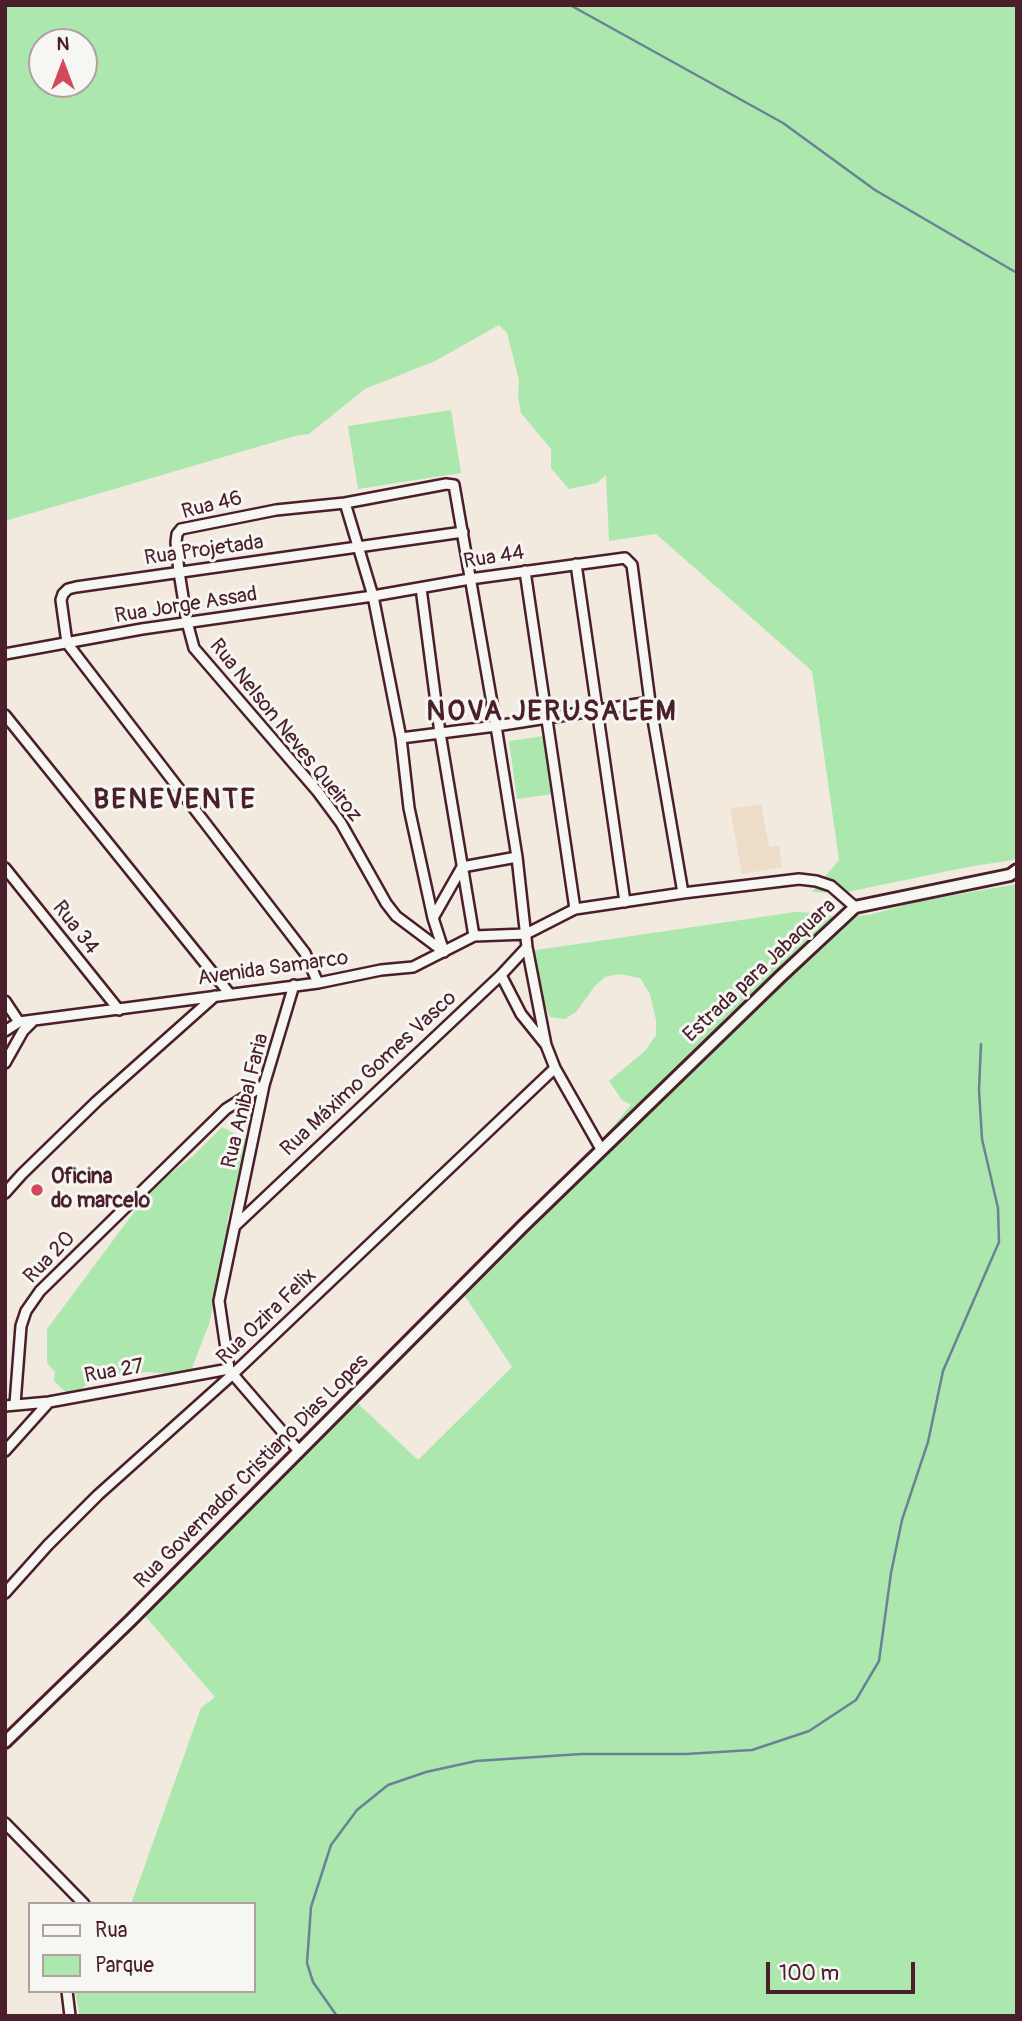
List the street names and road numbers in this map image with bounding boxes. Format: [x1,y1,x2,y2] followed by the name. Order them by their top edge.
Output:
[179,486,245,526] street label: Rua 46
[143,530,265,572] street label: Rua Projetada
[462,541,526,575] street label: Rua 44
[113,582,259,630] street label: Rua Jorge Assad
[203,634,367,828] street label: Rua Nelson Neves Queiroz
[678,894,842,1048] street label: Estrada para Jabaquara
[46,896,104,960] street label: Rua 34
[196,946,350,992] street label: Avenida Samarco
[276,986,462,1162] street label: Rua Máximo Gomes Vasco
[217,1031,275,1171] street label: Rua Anibal Faria
[19,1227,81,1289] street label: Rua 20
[212,1263,322,1371] street label: Rua Ozira Felix
[130,1350,374,1594] street label: Rua Governador Cristiano Dias Lopes
[82,1354,146,1390] street label: Rua 27

